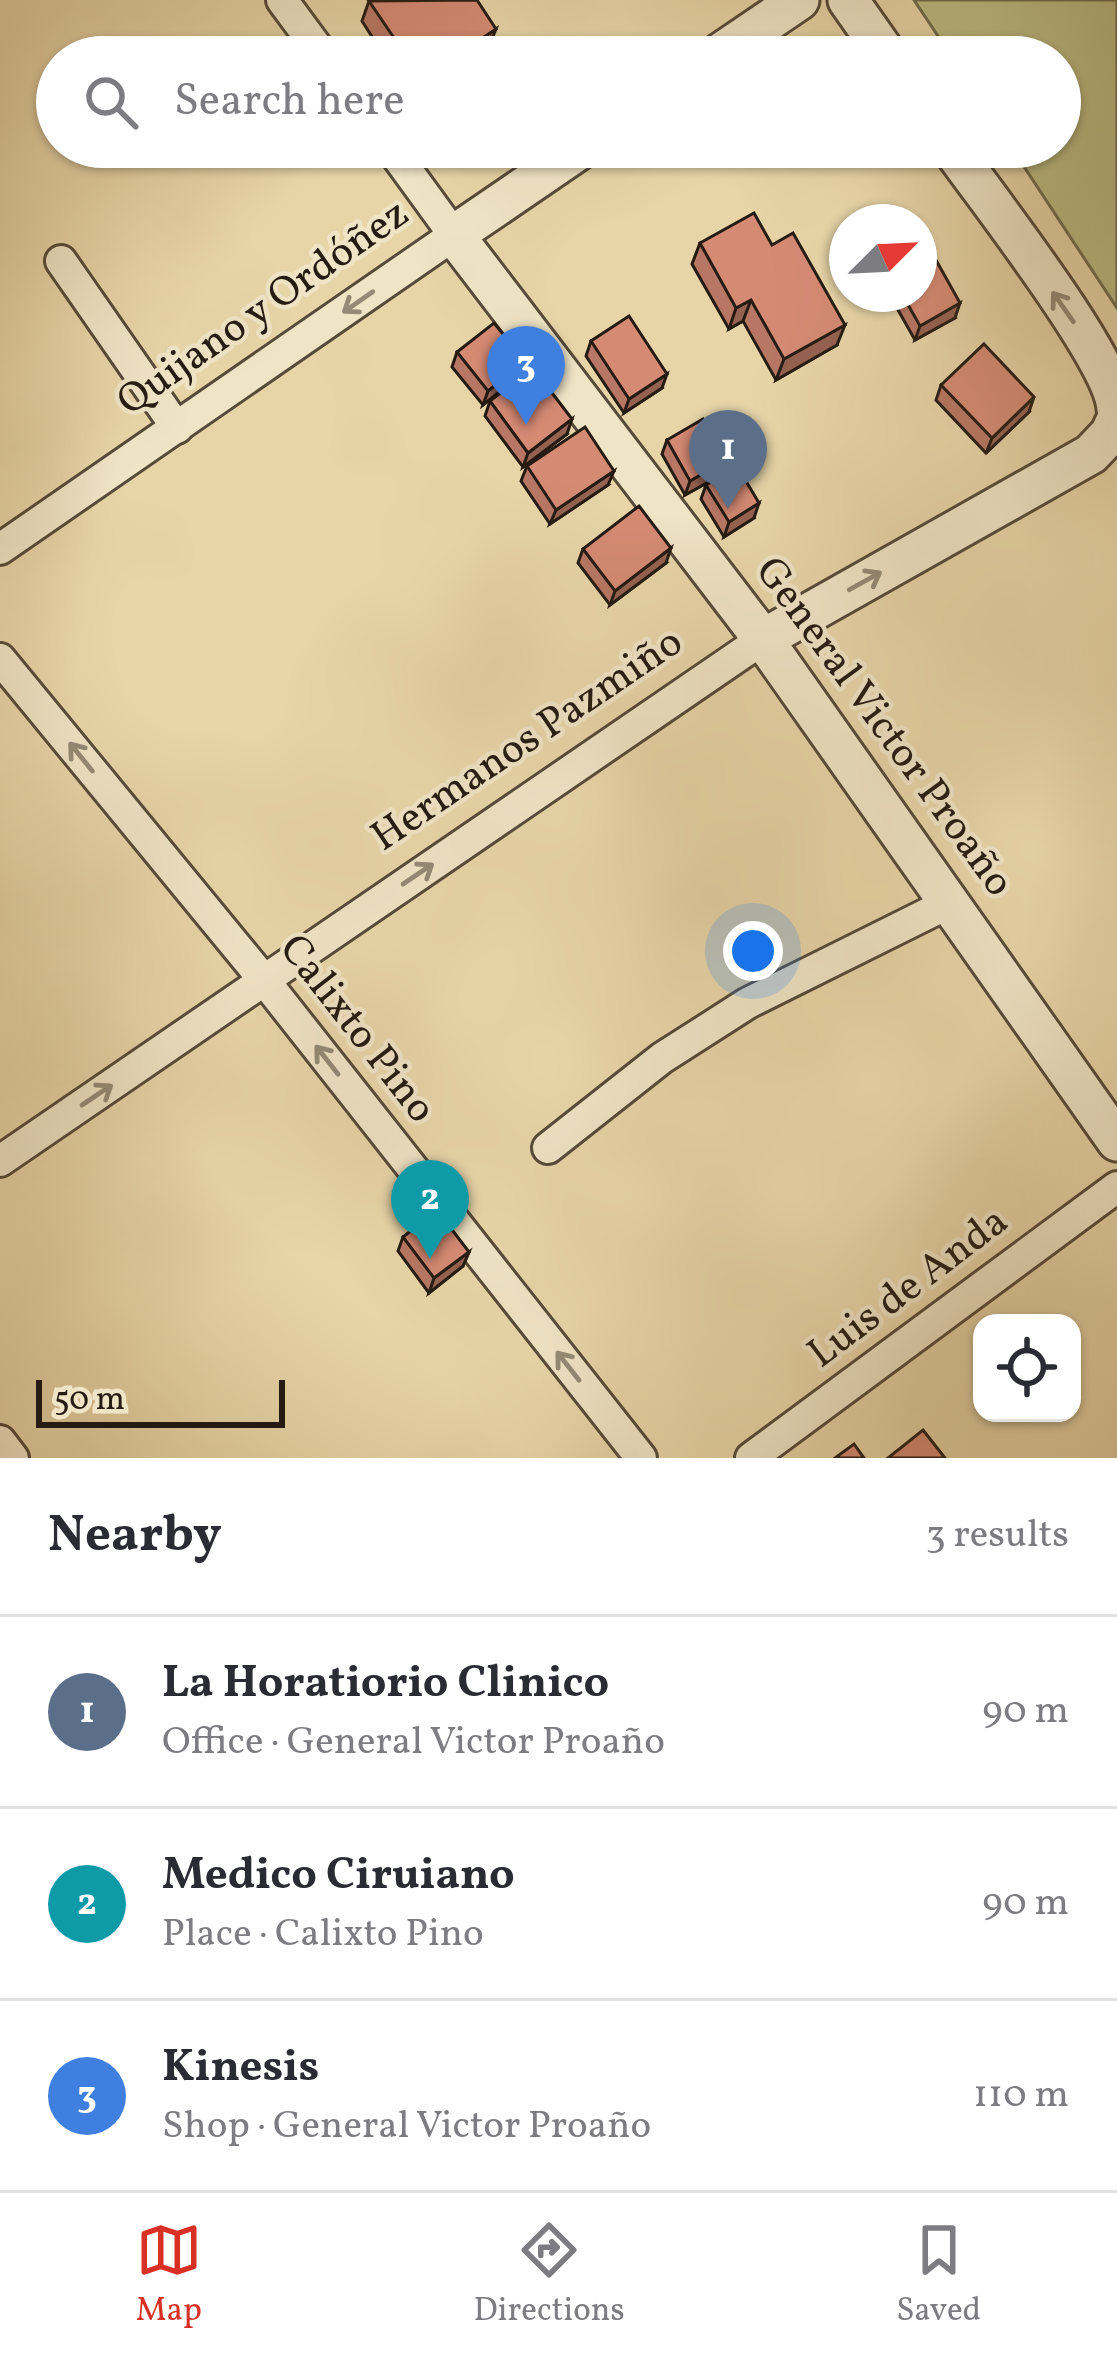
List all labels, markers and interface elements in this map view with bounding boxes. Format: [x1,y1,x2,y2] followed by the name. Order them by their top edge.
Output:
[36,36,1081,168] search box
[78,69,144,135] icon: search
[174,71,405,134] text: Search here
[106,186,422,432] street label: Quijano y Ordóñez
[829,204,937,312] north arrow
[342,289,376,314] one-way arrow
[1051,291,1076,324] one-way arrow
[487,326,565,425] pin: 3
[689,410,767,509] pin: 1
[739,546,1027,910] street label: General Victor Proaño
[846,569,881,592] one-way arrow
[360,615,696,867] street label: Hermanos Pazmiño
[68,742,94,774] one-way arrow
[401,862,435,887] one-way arrow
[723,921,783,981] your location
[264,923,448,1137] street label: Calixto Pino
[314,1045,341,1077] one-way arrow
[79,1083,113,1108] one-way arrow
[391,1160,469,1259] pin: 2
[796,1194,1022,1384] street label: Luis de Anda
[973,1314,1081,1422] map controls
[973,1314,1081,1422] button: locate
[555,1351,582,1383] one-way arrow
[36,1374,285,1427] scale bar
[54,1378,125,1424] text: 50 m
[48,1501,222,1572] text: Nearby
[926,1509,1069,1563] text: 3 results
[162,1653,609,1716] text: La Horatiorio Clinico
[79,1685,95,1739] text: 1
[982,1685,1069,1739] text: 90 m
[162,1716,665,1770] text: Office · General Victor Proaño
[162,1845,515,1908] text: Medico Ciruiano
[77,1877,97,1931] text: 2
[982,1877,1069,1931] text: 90 m
[162,1908,484,1962] text: Place · Calixto Pino
[162,2037,319,2100] text: Kinesis
[77,2069,97,2123] text: 3
[973,2069,1069,2123] text: 110 m
[162,2100,651,2154] text: Shop · General Victor Proaño
[136,2217,202,2335] tab: Map
[473,2217,625,2335] tab: Directions
[896,2217,981,2335] tab: Saved

